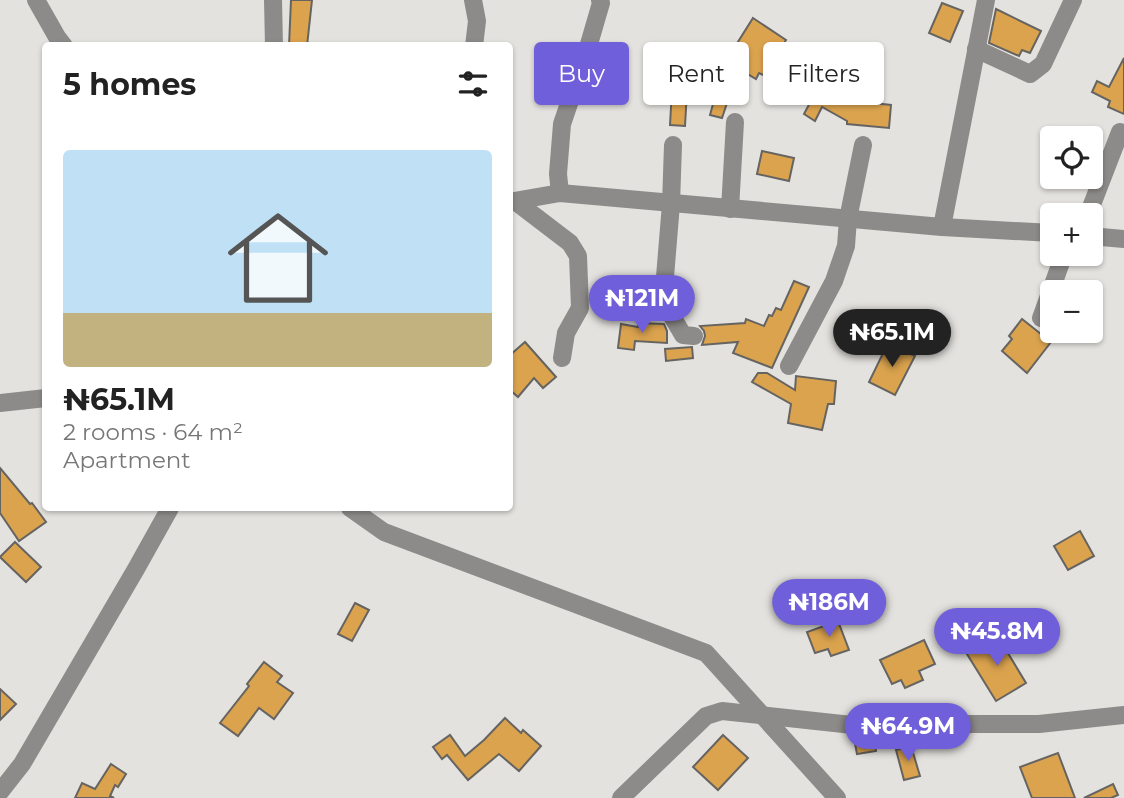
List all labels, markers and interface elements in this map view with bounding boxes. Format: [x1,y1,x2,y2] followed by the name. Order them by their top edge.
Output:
[534,42,629,105] chip: Buy
[643,42,749,105] chip: Rent
[763,42,884,105] chip: Filters
[454,65,492,103] icon: filters
[63,66,196,103] text: 5 homes
[1040,126,1103,343] map controls
[1040,126,1103,189] button: locate
[215,195,341,321] icon: home
[1040,203,1103,266] button: +
[593,276,691,335] pin: ₦121M
[1040,280,1103,343] button: −
[605,284,679,312] text: ₦121M
[835,310,949,369] pin: ₦65.1M
[849,318,935,346] text: ₦65.1M
[63,381,175,418] text: ₦65.1M
[63,418,243,446] text: 2 rooms · 64 m²
[63,446,191,474] text: Apartment
[780,580,878,639] pin: ₦186M
[788,588,870,616] text: ₦186M
[940,608,1054,668] pin: ₦45.8M
[950,617,1044,645] text: ₦45.8M
[851,704,965,763] pin: ₦64.9M
[861,712,955,740] text: ₦64.9M

